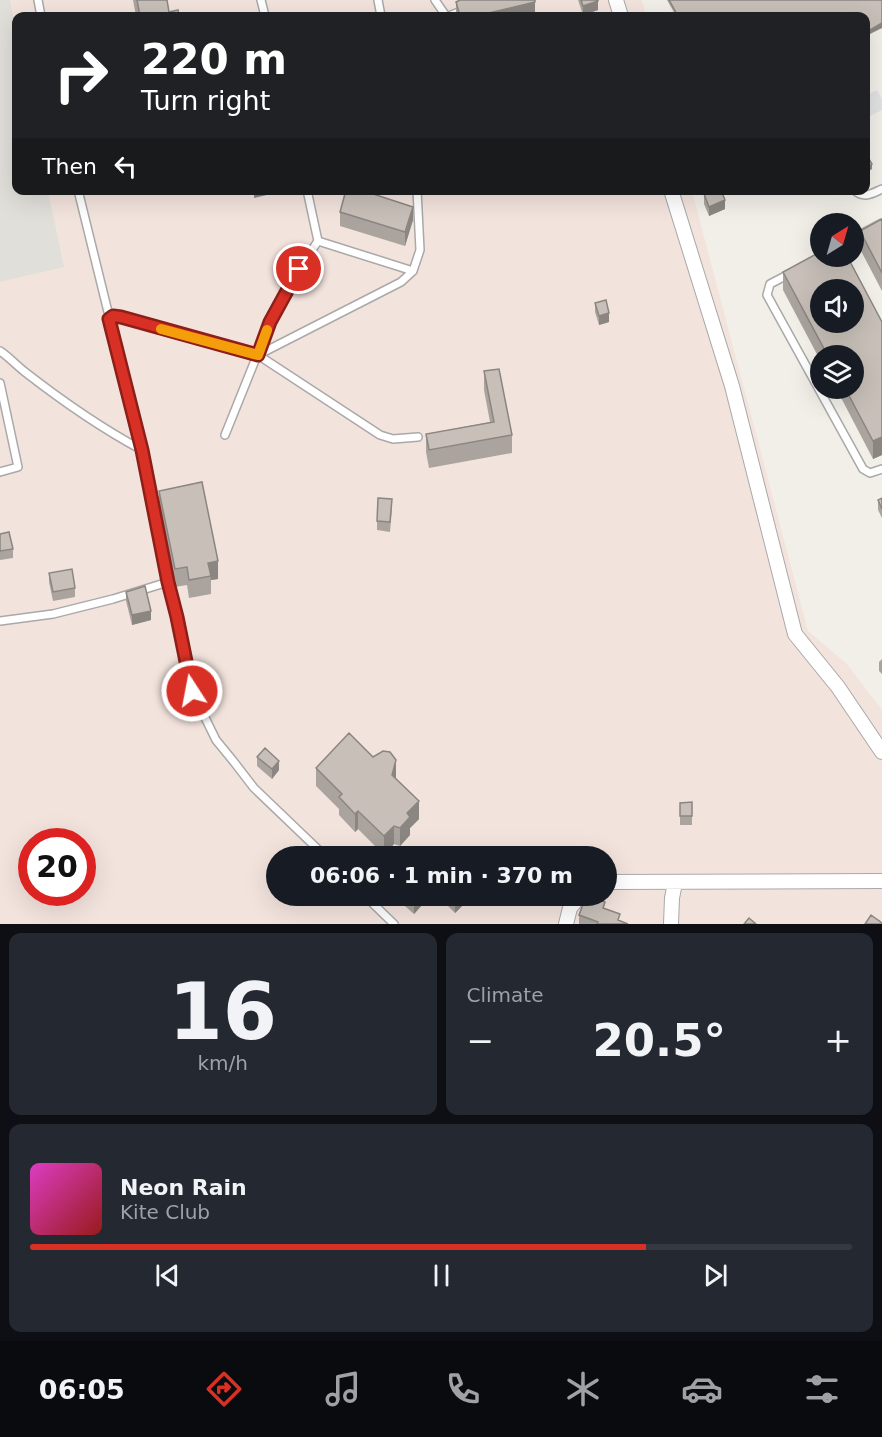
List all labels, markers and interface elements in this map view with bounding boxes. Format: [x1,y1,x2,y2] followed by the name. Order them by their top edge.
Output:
[141,35,287,84] text: 220 m
[42,36,120,114] icon: right
[141,85,270,116] text: Turn right
[109,150,142,183] icon: left
[42,154,97,179] text: Then
[810,213,864,267] north arrow
[810,213,864,399] map controls
[273,243,324,294] pin
[282,252,315,285] icon: arrive
[810,279,864,333] button: sound
[810,345,864,399] button: layers
[160,659,224,723] position arrow
[18,828,96,906] speed limit sign: 20
[310,863,573,888] text: 06:06 · 1 min · 370 m
[168,967,277,1057] text: 16
[467,983,543,1007] text: Climate
[592,1014,726,1067] text: 20.5°
[467,1021,494,1060] text: −
[824,1021,852,1060] text: +
[198,1051,248,1075] text: km/h
[120,1175,247,1200] text: Neon Rain
[120,1200,210,1224] text: Kite Club
[151,1259,184,1292] icon: previous
[425,1259,458,1292] icon: pause
[699,1259,732,1292] icon: next
[203,1368,245,1410] icon: directions
[322,1368,364,1410] icon: music
[442,1368,484,1410] icon: phone
[562,1368,604,1410] icon: climate
[681,1368,723,1410] icon: car
[801,1368,843,1410] icon: filters
[39,1374,125,1405] text: 06:05

